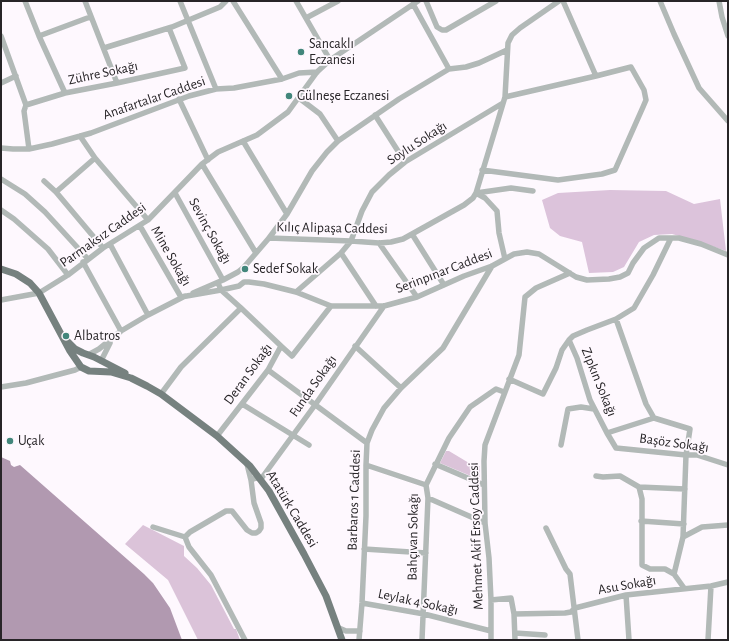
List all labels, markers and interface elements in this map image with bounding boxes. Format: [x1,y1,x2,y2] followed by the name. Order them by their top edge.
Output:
[309,36,355,68] place label: Sancaklı Eczanesi
[296,47,306,57] marker: Sancaklı Eczanesi
[67,57,139,89] street label: Zühre Sokağı
[101,73,207,123] street label: Anafartalar Caddesi
[297,88,389,104] place label: Gülneşe Eczanesi
[284,91,294,101] marker: Gülneşe Eczanesi
[384,117,450,169] street label: Soylu Sokağı
[185,195,235,267] street label: Sevinç Sokağı
[57,199,149,271] street label: Parmaksız Caddesi
[276,219,388,237] street label: Kılıç Alipaşa Caddesi
[147,223,195,289] street label: Mine Sokağı
[393,245,495,297] street label: Serinpınar Caddesi
[253,261,318,277] place label: Sedef Sokak
[240,264,250,274] marker: Sedef Sokak
[74,328,120,344] place label: Albatros
[61,331,71,341] marker: Albatros
[220,340,276,408] street label: Deran Sokağı
[578,345,620,419] street label: Zıpkın Sokağı
[286,352,340,420] street label: Funda Sokağı
[638,430,710,456] street label: Başöz Sokağı
[18,433,44,449] place label: Uçak
[5,436,15,446] marker: Uçak
[344,449,364,551] street label: Barbaros 1 Caddesi
[465,462,487,610] street label: Mehmet Akif Ersoy Caddesi
[262,468,322,550] street label: Atatürk Caddesi
[404,493,422,581] street label: Bahçıvan Sokağı
[597,572,657,598] street label: Asu Sokağı
[376,585,460,619] street label: Leylak 4 Sokağı

